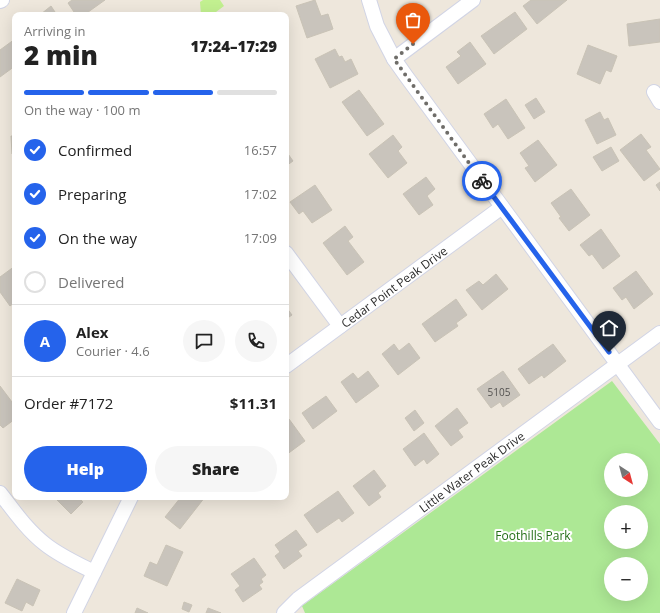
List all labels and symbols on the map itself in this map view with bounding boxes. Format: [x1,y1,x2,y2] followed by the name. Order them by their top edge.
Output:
[396,3,430,44] pin
[462,161,502,201] courier
[337,242,451,331] street label: Cedar Point Peak Drive
[592,311,626,352] pin
[488,385,511,399] house number: 5105
[415,427,528,516] street label: Little Water Peak Drive
[604,453,648,497] north arrow
[495,527,571,544] park label: Foothills Park

